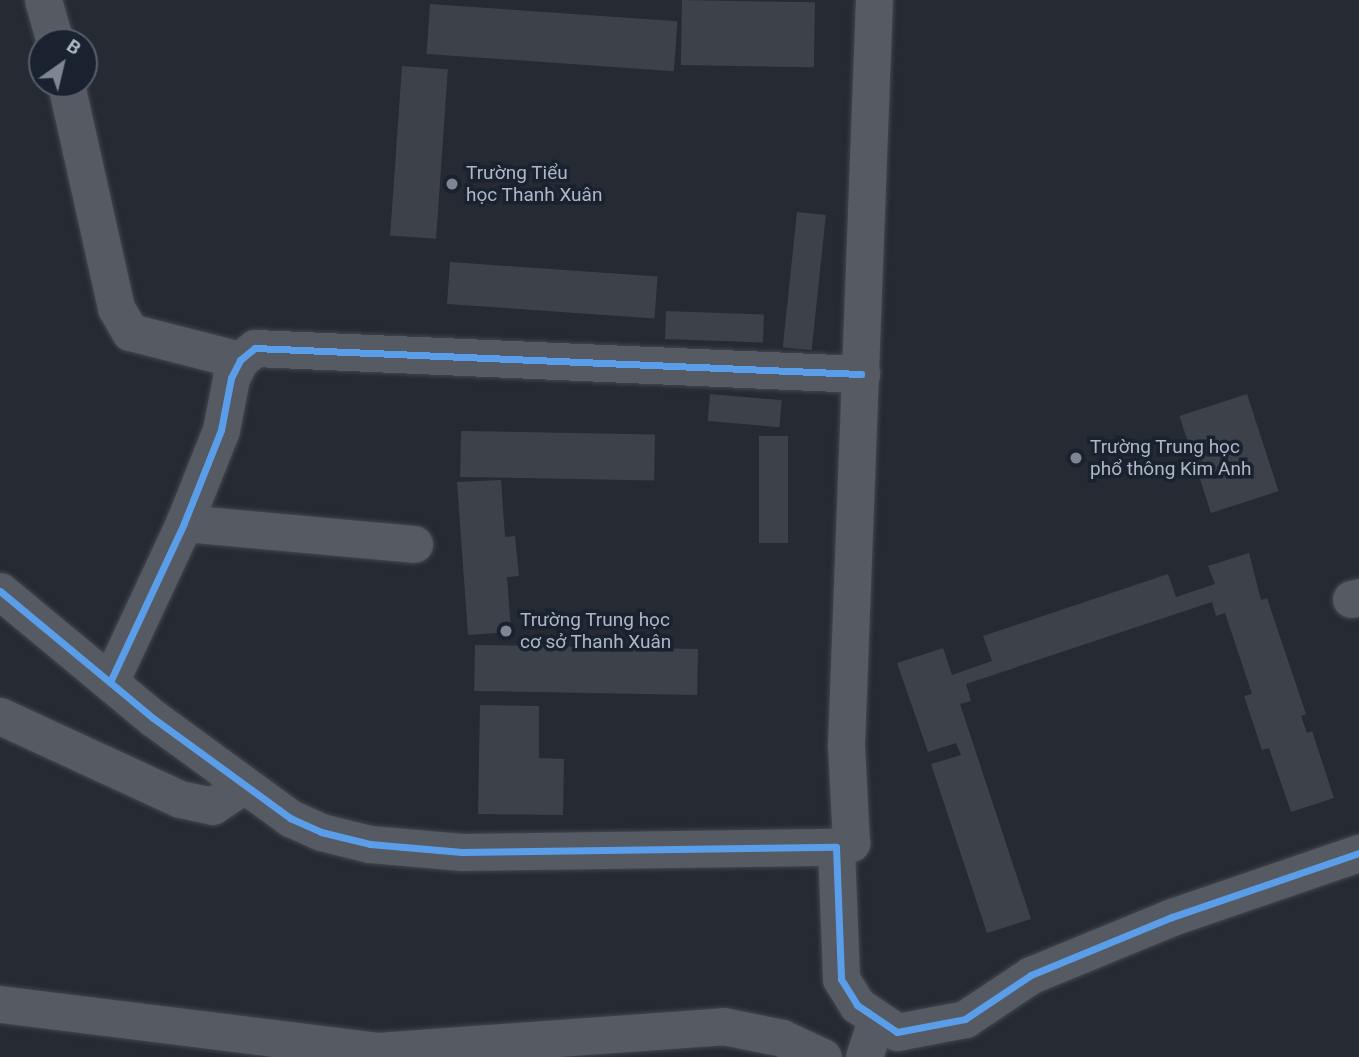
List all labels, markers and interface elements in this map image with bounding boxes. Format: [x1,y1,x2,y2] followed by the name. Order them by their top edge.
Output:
[28,28,98,98] north arrow
[62,34,85,60] text: B
[466,162,603,206] place label: Trường Tiểu học Thanh Xuân
[444,176,460,192] marker: Trường Tiểu học Thanh Xuân
[1090,436,1251,480] place label: Trường Trung học phổ thông Kim Anh
[1068,450,1084,466] marker: Trường Trung học phổ thông Kim Anh
[520,609,672,653] place label: Trường Trung học cơ sở Thanh Xuân
[498,623,514,639] marker: Trường Trung học cơ sở Thanh Xuân

